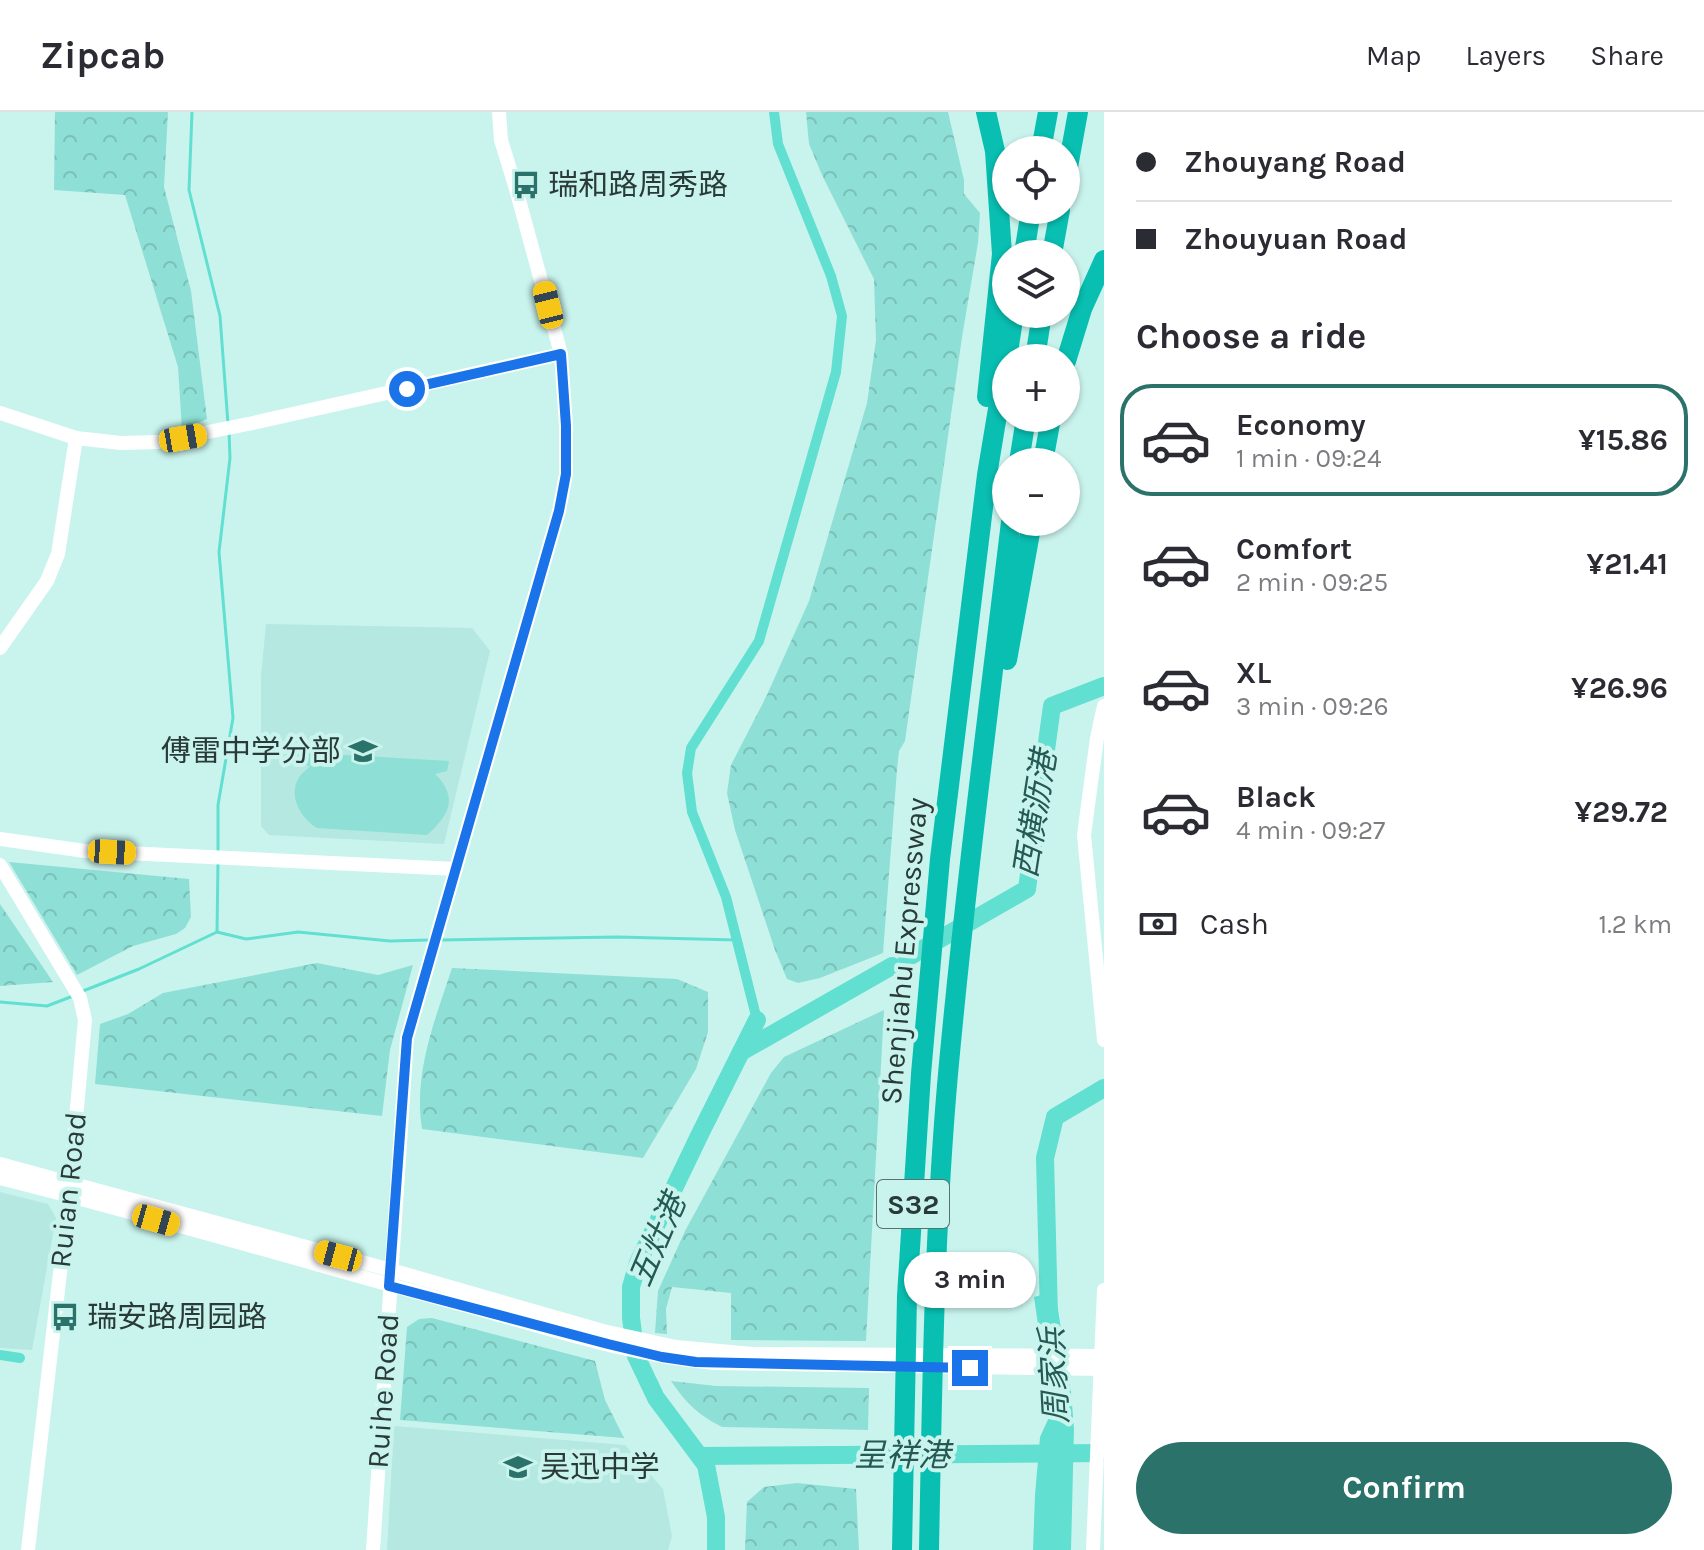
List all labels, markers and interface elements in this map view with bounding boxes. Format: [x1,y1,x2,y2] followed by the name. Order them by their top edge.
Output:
[40,33,165,78] text: Zipcab
[1366,39,1421,72] text: Map
[1465,39,1546,72] text: Layers
[1590,39,1664,72] text: Share
[992,136,1080,536] map controls
[992,136,1080,224] button: locate
[1184,144,1406,180] text: Zhouyang Road
[548,167,728,203] place label: 瑞和路周秀路
[511,170,541,200] bus stop icon: 瑞和路周秀路
[1184,221,1407,257] text: Zhouyuan Road
[992,240,1080,328] button: layers
[531,279,565,331] car
[1136,315,1366,357] text: Choose a ride
[992,344,1080,432] button: +
[389,371,425,407] route start
[1140,404,1212,476] icon: car
[1236,407,1366,443] text: Economy
[157,422,209,454] car
[1578,422,1668,458] text: ¥15.86
[1236,443,1382,474] text: 1 min · 09:24
[992,448,1080,536] button: −
[1140,528,1212,600] icon: car
[1236,531,1352,567] text: Comfort
[1587,546,1668,582] text: ¥21.41
[1236,567,1388,598] text: 2 min · 09:25
[1140,652,1212,724] icon: car
[1236,655,1271,691] text: XL
[1571,670,1668,706] text: ¥26.96
[1236,691,1389,722] text: 3 min · 09:26
[161,733,341,769] place label: 傅雷中学分部
[348,736,378,766] school or university icon: 傅雷中学分部
[1007,744,1064,880] water label: 西横沥港
[1140,776,1212,848] icon: car
[1236,779,1316,815] text: Black
[1574,794,1668,830] text: ¥29.72
[873,796,935,1106] street label: Shenjiahu Expressway
[1236,815,1385,846] text: 4 min · 09:27
[87,839,137,865] car
[1136,902,1180,946] icon: cash
[1200,906,1269,942] text: Cash
[1599,909,1672,940] text: 1.2 km
[42,1110,94,1270] street label: Ruian Road
[877,1180,949,1228] road number: S32
[622,1185,695,1292] water label: 五灶港
[130,1202,182,1238] car
[312,1238,364,1274] car
[904,1252,1036,1308] callout: 3 min
[934,1264,1006,1295] text: 3 min
[87,1299,267,1335] place label: 瑞安路周园路
[50,1302,80,1332] bus stop icon: 瑞安路周园路
[360,1312,406,1470] street label: Ruihe Road
[1033,1324,1075,1425] water label: 周家浜
[952,1350,988,1386] route end
[854,1437,954,1474] water label: 呈祥港
[1136,1442,1672,1534] button: Confirm
[540,1449,660,1485] place label: 吴迅中学
[503,1452,533,1482] school or university icon: 吴迅中学

